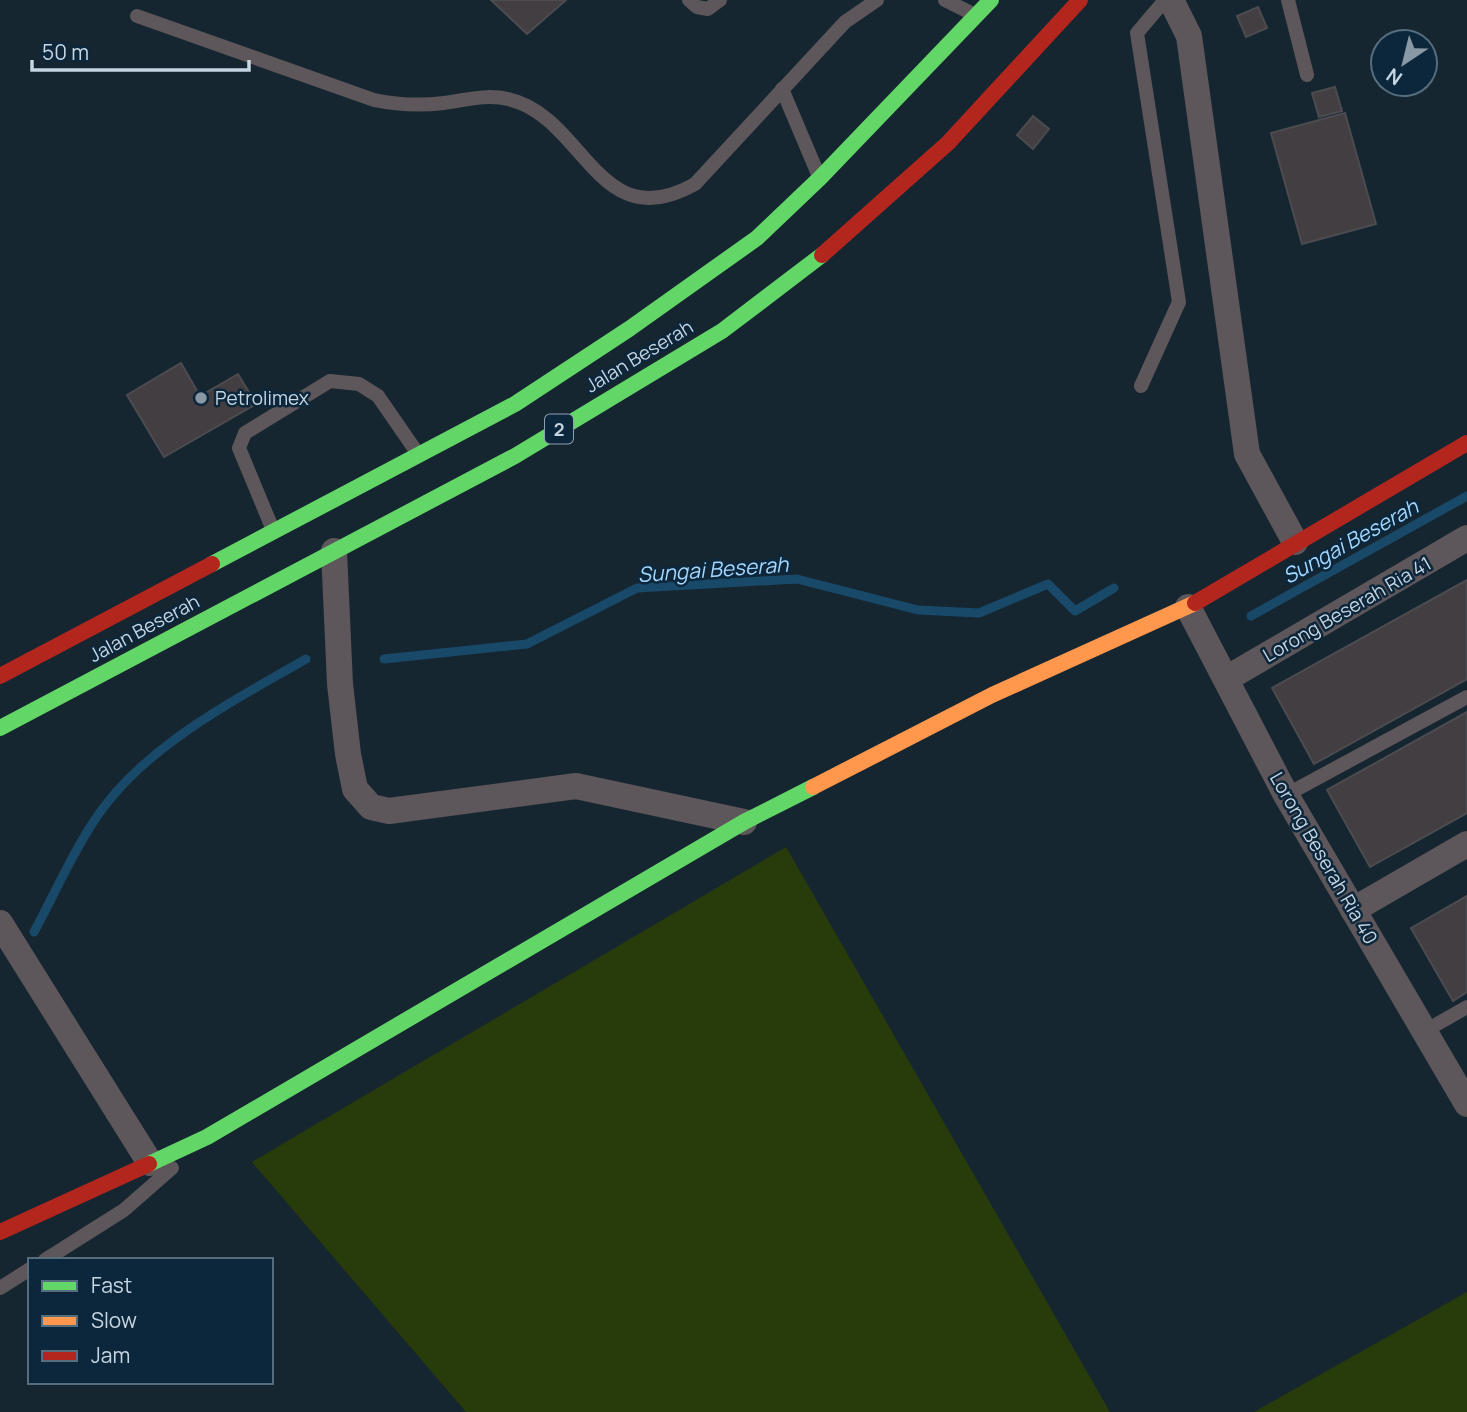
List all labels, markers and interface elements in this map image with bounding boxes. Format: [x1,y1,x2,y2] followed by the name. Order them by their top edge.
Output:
[32,28,248,72] scale bar
[1369,28,1439,98] north arrow
[42,38,89,66] text: 50 m
[1381,62,1407,91] text: N
[580,314,698,398] street label: Jalan Beserah
[215,385,309,411] place label: Petrolimex
[193,390,209,406] marker: Petrolimex
[545,414,573,444] road number: 2
[1277,491,1424,590] water label: Sungai Beserah
[637,550,791,588] water label: Sungai Beserah
[1258,550,1436,668] street label: Lorong Beserah Ria 41
[84,588,204,668] street label: Jalan Beserah
[1264,767,1384,949] street label: Lorong Beserah Ria 40
[28,1258,273,1384] legend
[91,1271,132,1299] text: Fast
[91,1306,137,1334] text: Slow
[91,1341,130,1369] text: Jam

